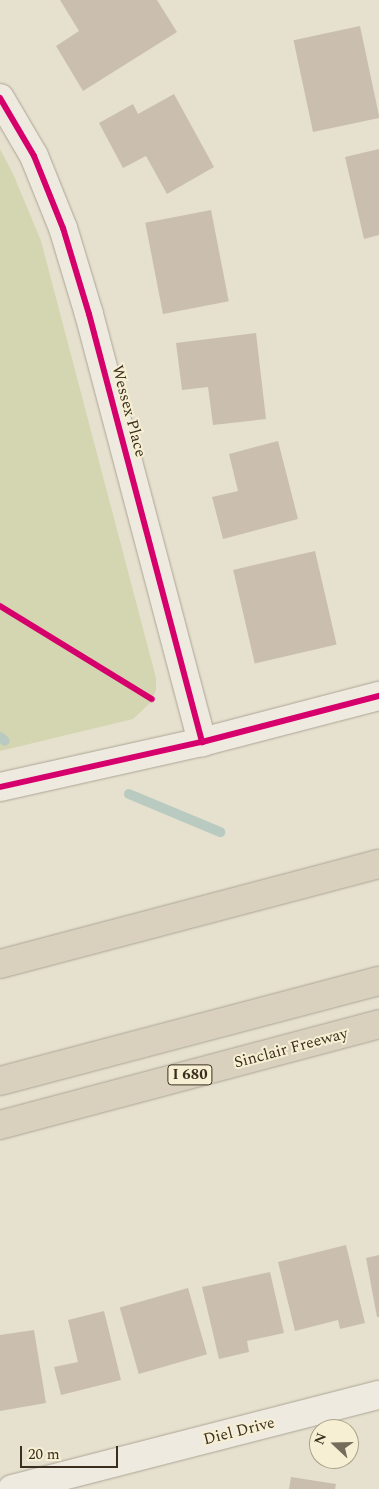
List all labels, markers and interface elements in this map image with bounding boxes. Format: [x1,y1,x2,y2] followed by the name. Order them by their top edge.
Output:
[108,363,150,459] street label: Wessex Place
[232,1024,350,1072] street label: Sinclair Freeway
[166,1062,214,1088] road number: I 680
[201,1413,277,1449] street label: Diel Drive
[309,1419,359,1469] north arrow
[309,1430,332,1448] text: N
[22,1436,120,1468] scale bar
[28,1443,60,1466] text: 20 m

